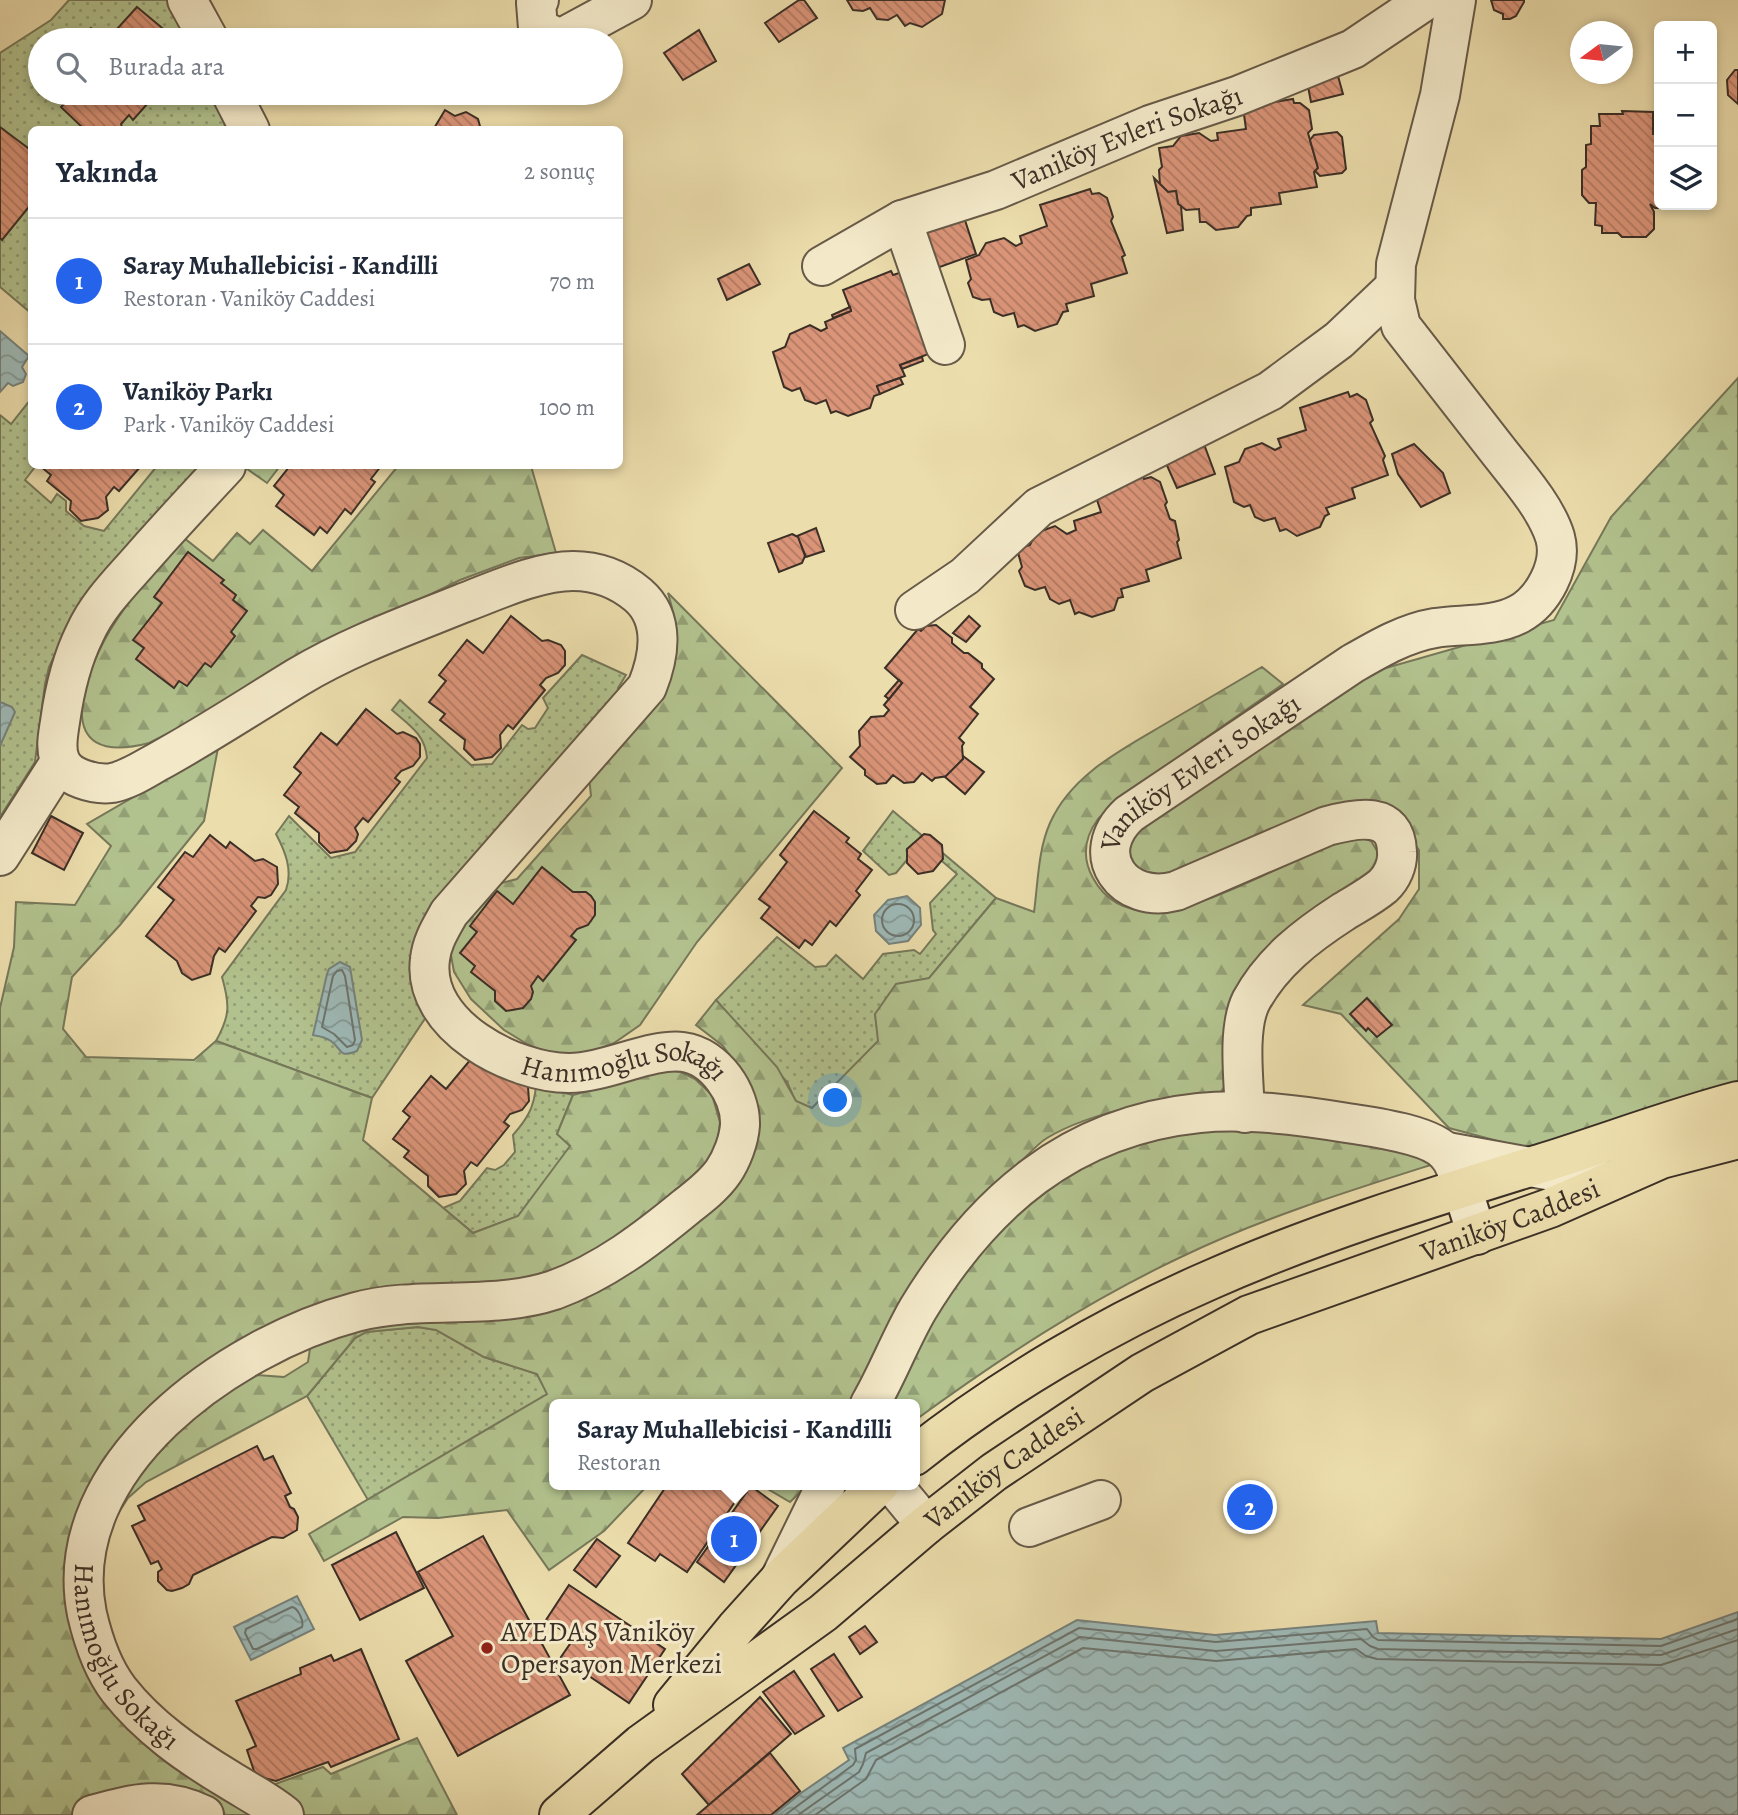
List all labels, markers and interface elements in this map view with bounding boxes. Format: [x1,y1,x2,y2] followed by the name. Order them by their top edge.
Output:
[1570,21,1633,84] north arrow
[1654,21,1717,210] map controls
[1654,21,1717,84] button: +
[28,28,623,105] search box
[52,48,90,86] icon: search
[108,49,225,84] text: Burada ara
[1005,77,1248,201] street label: Vaniköy Evleri Sokağı
[1654,84,1717,147] button: −
[1654,147,1717,210] button: layers
[56,152,158,192] text: Yakında
[524,156,595,187] text: 2 sonuç
[123,248,438,283] text: Saray Muhallebicisi - Kandilli
[75,266,83,297] text: 1
[549,266,595,297] text: 70 m
[123,283,375,314] text: Restoran · Vaniköy Caddesi
[123,374,273,409] text: Vaniköy Parkı
[73,392,85,423] text: 2
[539,392,595,423] text: 100 m
[123,409,335,440] text: Park · Vaniköy Caddesi
[1091,685,1308,855] street label: Vaniköy Evleri Sokağı
[517,1033,737,1092] street label: Hanımoğlu Sokağı
[818,1083,852,1117] your location
[1415,1169,1606,1272] street label: Vaniköy Caddesi
[916,1398,1092,1539] street label: Vaniköy Caddesi
[549,1399,920,1490] popup
[577,1412,892,1447] text: Saray Muhallebicisi - Kandilli
[577,1447,661,1478] text: Restoran
[1227,1481,1273,1533] pin: 2
[711,1513,757,1565] pin: 1
[64,1563,187,1759] street label: Hanımoğlu Sokağı
[500,1613,722,1683] place label: AYEDAŞ Vaniköy Opersayon Merkezi
[479,1640,495,1656] marker: AYEDAŞ Vaniköy Opersayon Merkezi

